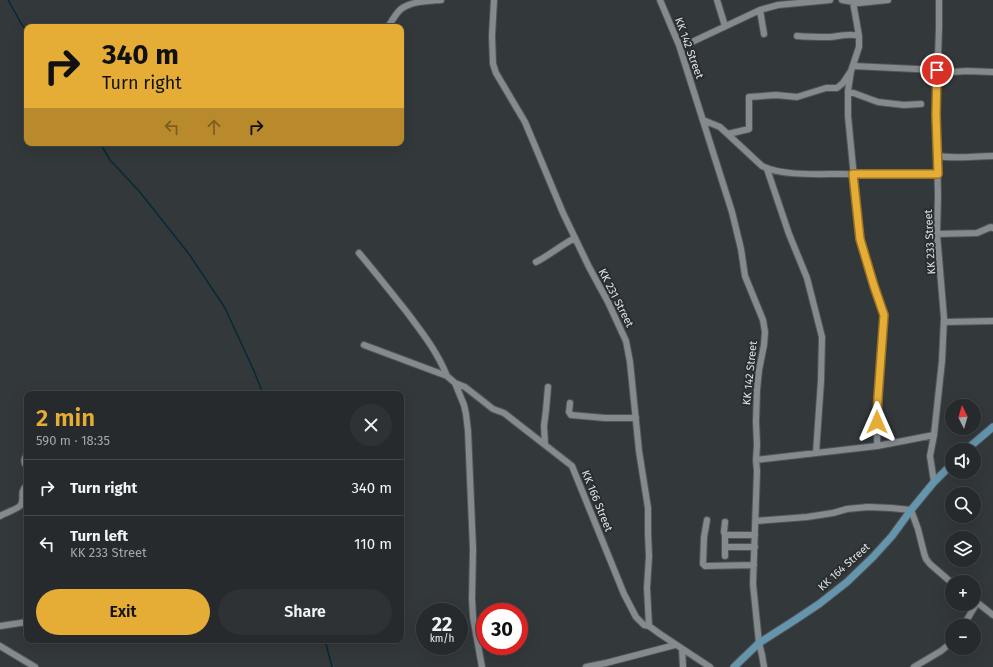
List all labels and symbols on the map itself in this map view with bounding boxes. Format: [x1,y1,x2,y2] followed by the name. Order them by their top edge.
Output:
[672,15,706,81] street label: KK 142 Street
[920,53,954,87] pin
[922,209,938,275] street label: KK 233 Street
[596,267,636,329] street label: KK 231 Street
[740,340,760,406] street label: KK 142 Street
[945,399,981,435] north arrow
[856,401,898,443] position arrow
[579,468,615,534] street label: KK 166 Street
[815,540,873,594] street label: KK 164 Street
[476,603,528,655] speed limit sign: 30

